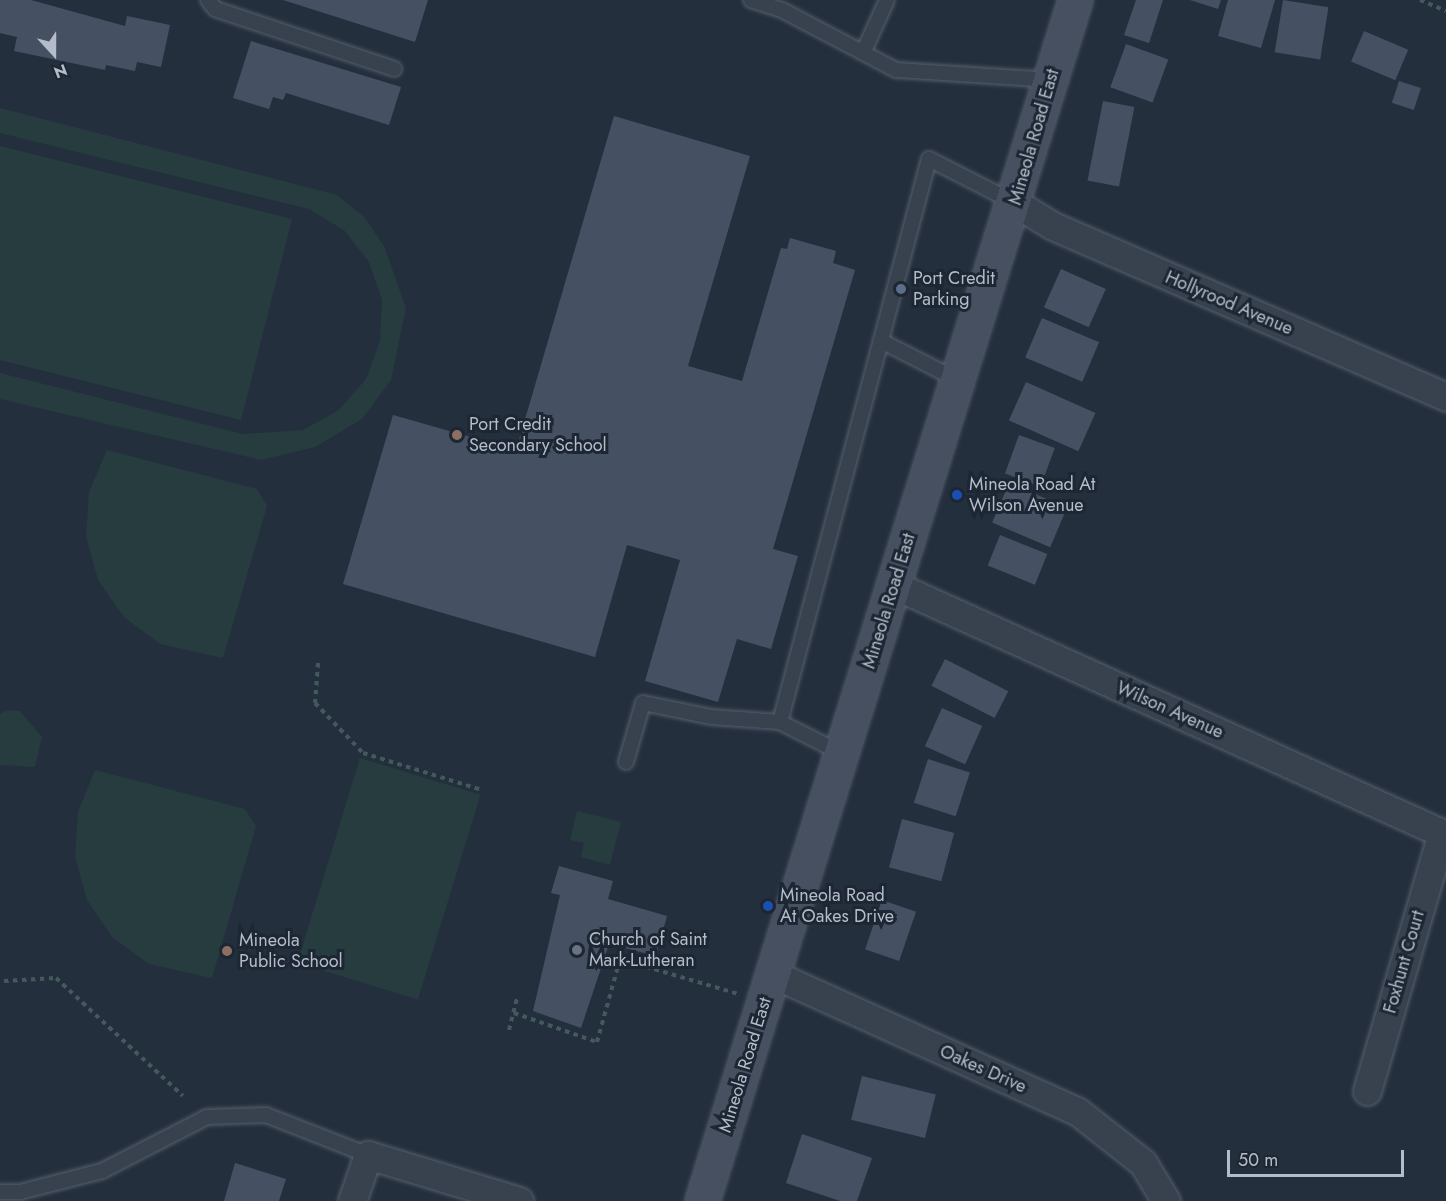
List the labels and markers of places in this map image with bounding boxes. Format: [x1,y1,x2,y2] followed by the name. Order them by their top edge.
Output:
[913,268,995,310] place label: Port Credit Parking
[894,282,908,296] marker: Port Credit Parking
[469,414,607,456] place label: Port Credit Secondary School
[450,428,464,442] marker: Port Credit Secondary School
[969,474,1095,516] place label: Mineola Road At Wilson Avenue
[950,488,964,502] marker: Mineola Road At Wilson Avenue
[780,885,894,928] place label: Mineola Road At Oakes Drive
[761,899,775,913] marker: Mineola Road At Oakes Drive
[589,929,707,972] place label: Church of Saint Mark-Lutheran
[239,930,343,972] place label: Mineola Public School
[570,943,584,957] marker: Church of Saint Mark-Lutheran
[220,944,234,958] marker: Mineola Public School

